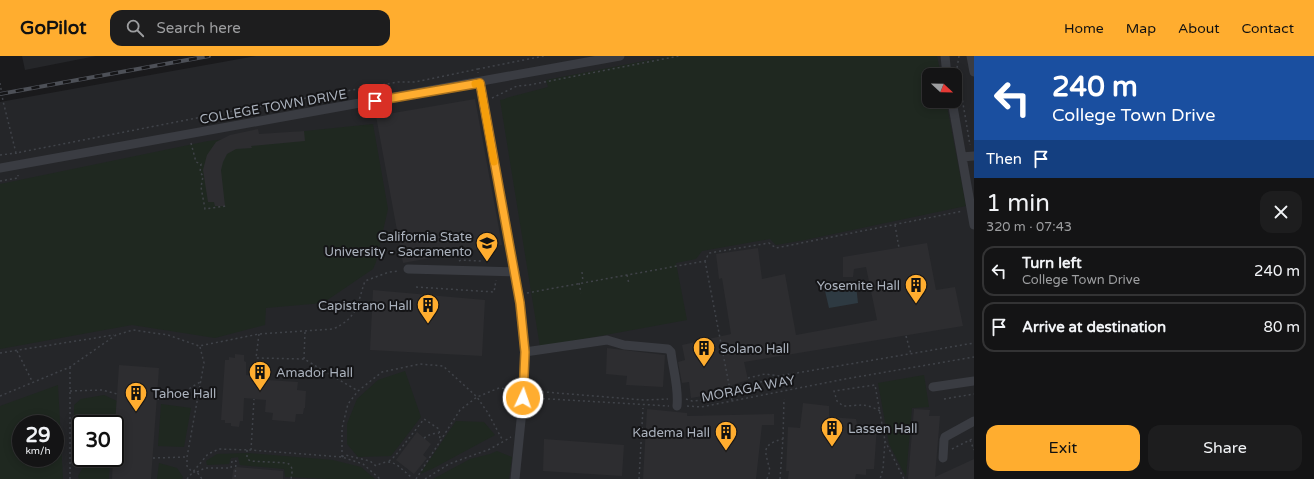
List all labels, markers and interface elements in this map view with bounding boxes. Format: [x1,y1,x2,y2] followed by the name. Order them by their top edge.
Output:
[110,10,390,46] search box
[20,17,86,39] text: GoPilot
[124,17,146,39] icon: search
[156,19,241,37] text: Search here
[1064,20,1104,37] text: Home
[1126,20,1156,37] text: Map
[1178,20,1220,37] text: About
[1242,20,1294,37] text: Contact
[922,68,962,108] north arrow
[922,68,962,108] map controls
[1052,70,1138,104] text: 240 m
[986,72,1038,124] icon: left
[358,84,392,118] pin
[198,86,348,128] street label: COLLEGE TOWN DRIVE
[364,90,386,112] icon: arrive
[1052,104,1215,126] text: College Town Drive
[1030,148,1052,170] icon: arrive
[986,150,1022,168] text: Then
[986,189,1050,218] text: 1 min
[1260,191,1302,233] button: close
[986,219,1072,235] text: 320 m · 07:43
[324,229,472,260] place label: California State University - Sacramento
[474,230,500,263] school or university icon: California State University - Sacramento
[1022,254,1082,272] text: Turn left
[988,260,1010,282] icon: left
[1254,262,1300,280] text: 240 m
[903,272,929,305] building icon: Yosemite Hall
[1022,272,1140,288] text: College Town Drive
[817,278,900,294] place label: Yosemite Hall
[415,292,441,325] building icon: Capistrano Hall
[318,298,412,314] place label: Capistrano Hall
[988,316,1010,338] icon: arrive
[1022,318,1166,336] text: Arrive at destination
[1263,318,1300,336] text: 80 m
[691,335,717,368] building icon: Solano Hall
[720,341,789,357] place label: Solano Hall
[247,359,273,392] building icon: Amador Hall
[276,365,353,381] place label: Amador Hall
[700,372,796,406] street label: MORAGA WAY
[502,377,544,419] position arrow
[123,380,149,413] building icon: Tahoe Hall
[152,386,216,402] place label: Tahoe Hall
[72,415,124,467] speed limit sign: 30
[819,415,845,448] building icon: Lassen Hall
[713,419,739,452] building icon: Kadema Hall
[848,421,918,437] place label: Lassen Hall
[25,424,51,448] text: 29
[632,425,710,441] place label: Kadema Hall
[986,425,1140,471] button: Exit
[1148,425,1302,471] button: Share
[25,445,51,457] text: km/h

